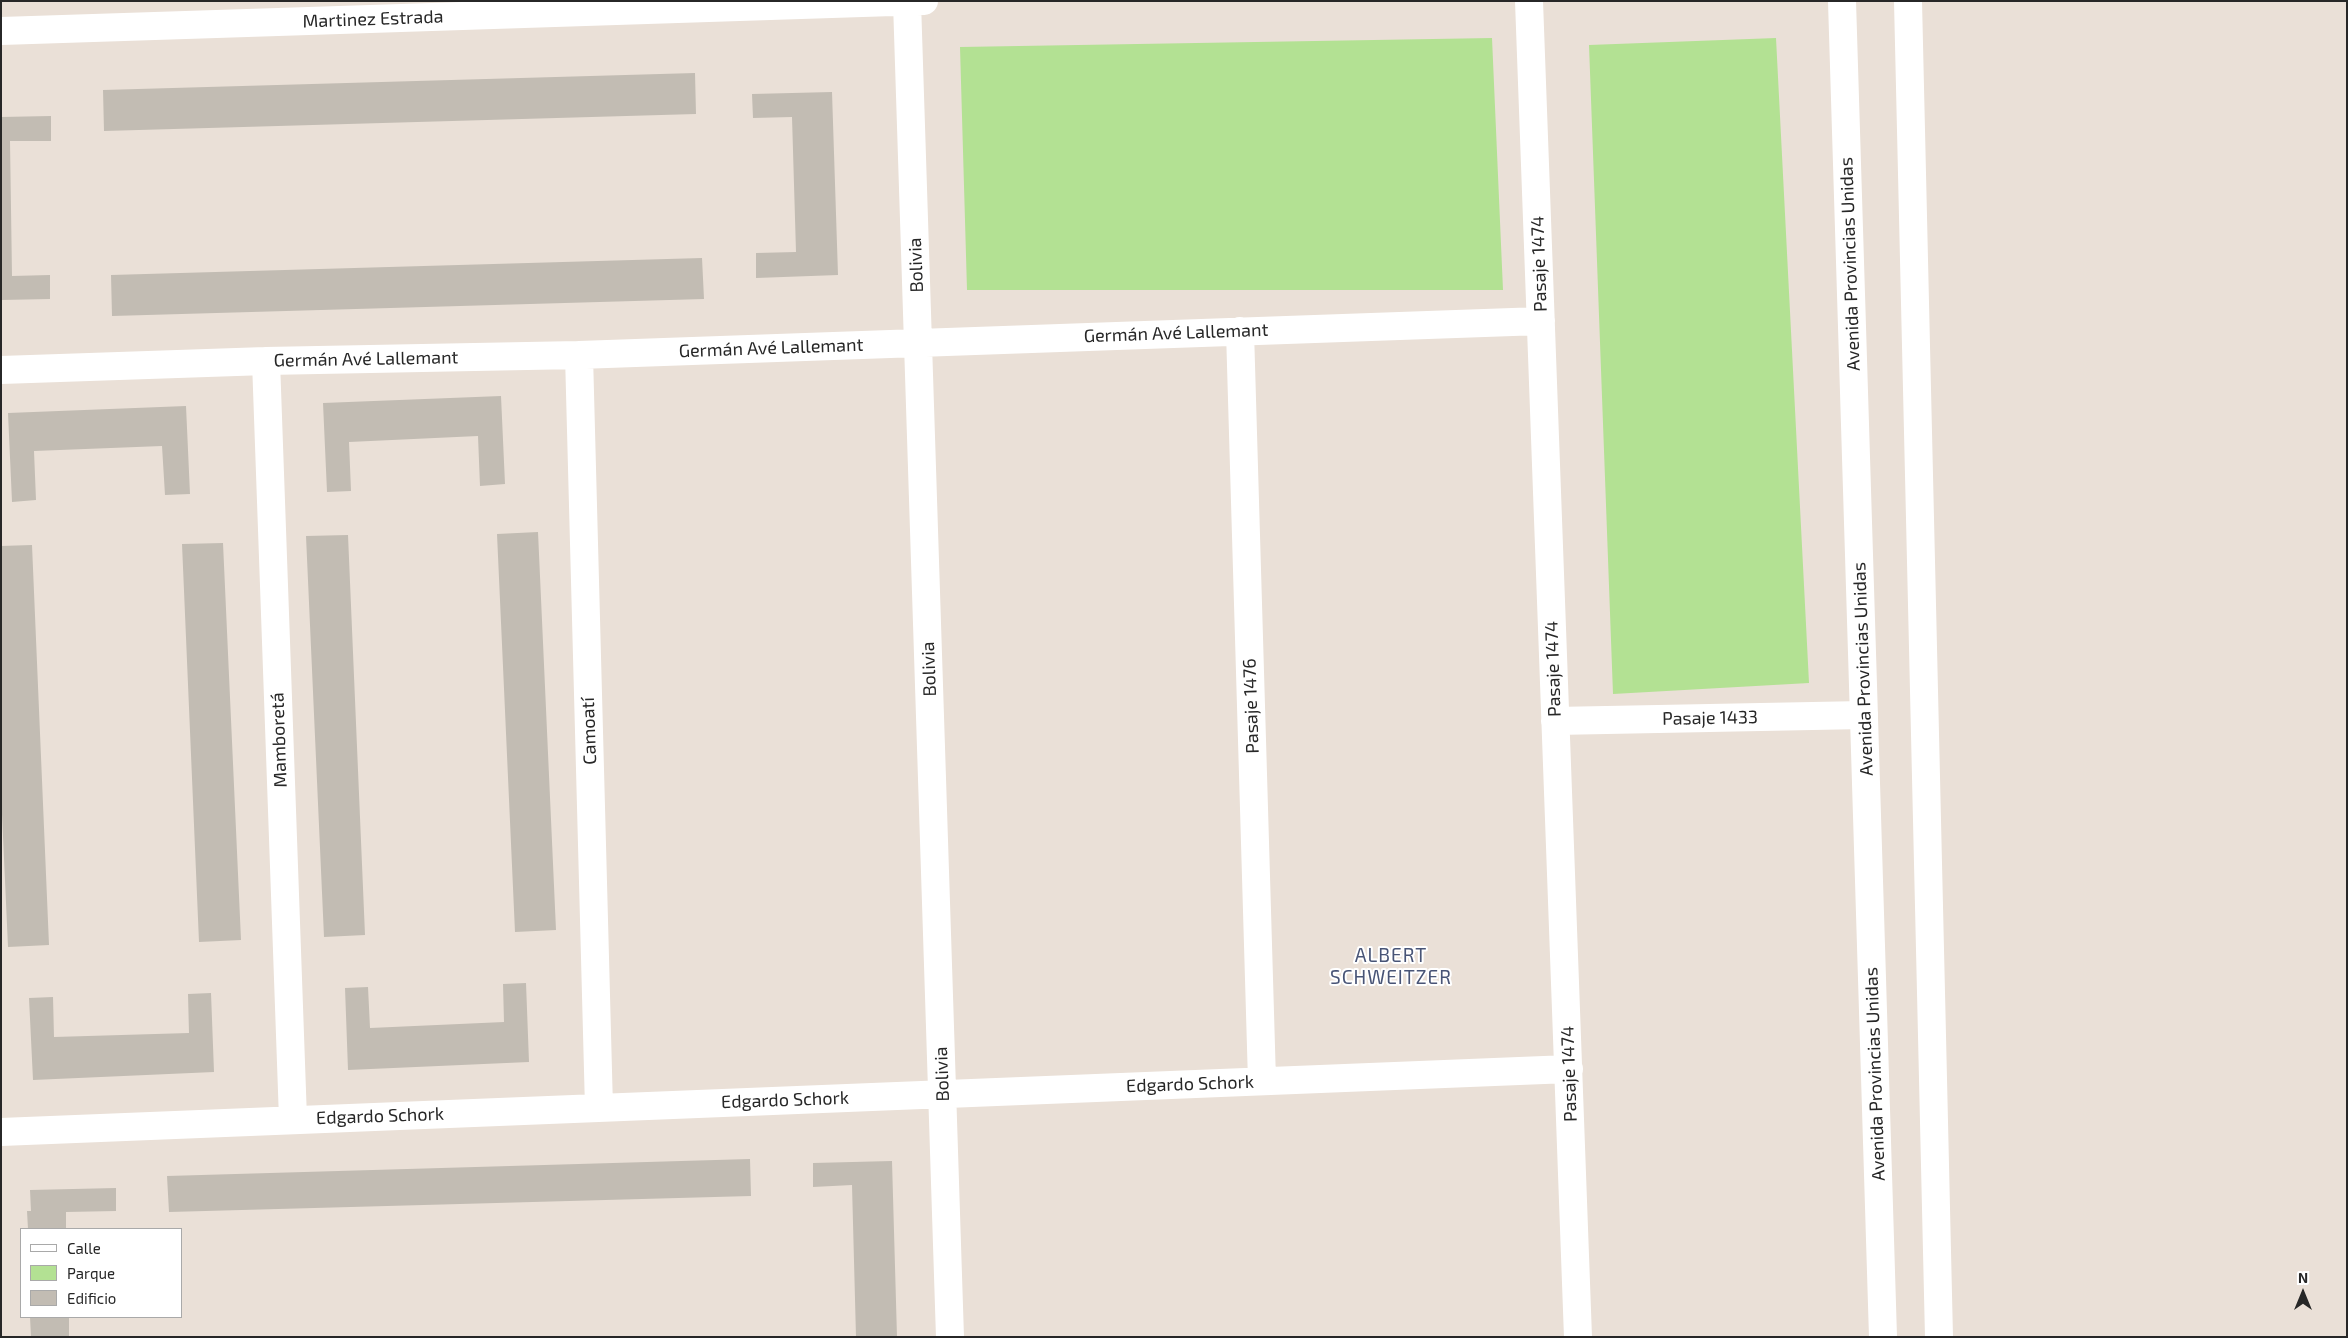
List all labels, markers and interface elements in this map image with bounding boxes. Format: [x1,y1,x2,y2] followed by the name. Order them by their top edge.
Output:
[302,6,444,32] street label: Martinez Estrada
[1835,157,1865,371] street label: Avenida Provincias Unidas
[1527,216,1551,312] street label: Pasaje 1474
[904,237,928,293] street label: Bolivia
[1083,319,1269,347] street label: Germán Avé Lallemant
[678,334,864,362] street label: Germán Avé Lallemant
[273,347,459,371] street label: Germán Avé Lallemant
[1848,562,1878,776] street label: Avenida Provincias Unidas
[1541,621,1565,717] street label: Pasaje 1474
[917,641,941,697] street label: Bolivia
[1239,658,1263,754] street label: Pasaje 1476
[267,692,291,788] street label: Mamboretá
[577,697,601,765] street label: Camoatí
[1662,706,1758,730] street label: Pasaje 1433
[1329,945,1453,989] district label: ALBERT SCHWEITZER
[1860,967,1890,1181] street label: Avenida Provincias Unidas
[1557,1026,1581,1122] street label: Pasaje 1474
[930,1046,954,1102] street label: Bolivia
[1126,1071,1254,1097] street label: Edgardo Schork
[721,1087,849,1113] street label: Edgardo Schork
[316,1103,444,1129] street label: Edgardo Schork
[20,1228,182,1318] legend
[67,1239,101,1257] text: Calle
[67,1264,115,1282] text: Parque
[2278,1268,2328,1318] north arrow
[2298,1269,2308,1286] text: N
[67,1289,116,1307] text: Edificio

